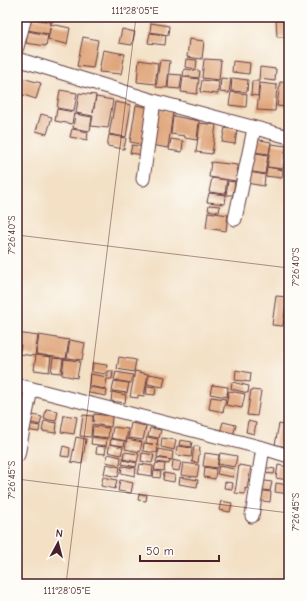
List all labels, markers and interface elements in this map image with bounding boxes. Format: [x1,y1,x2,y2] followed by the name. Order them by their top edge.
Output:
[112,5,158,17] text: 111°28'05"E
[6,215,18,255] text: 7°26'40"S
[290,247,302,287] text: 7°26'40"S
[6,460,18,499] text: 7°26'45"S
[290,492,302,531] text: 7°26'45"S
[38,523,78,563] north arrow
[55,527,64,540] text: N
[140,537,219,563] scale bar
[146,544,174,558] text: 50 m
[44,585,90,597] text: 111°28'05"E

